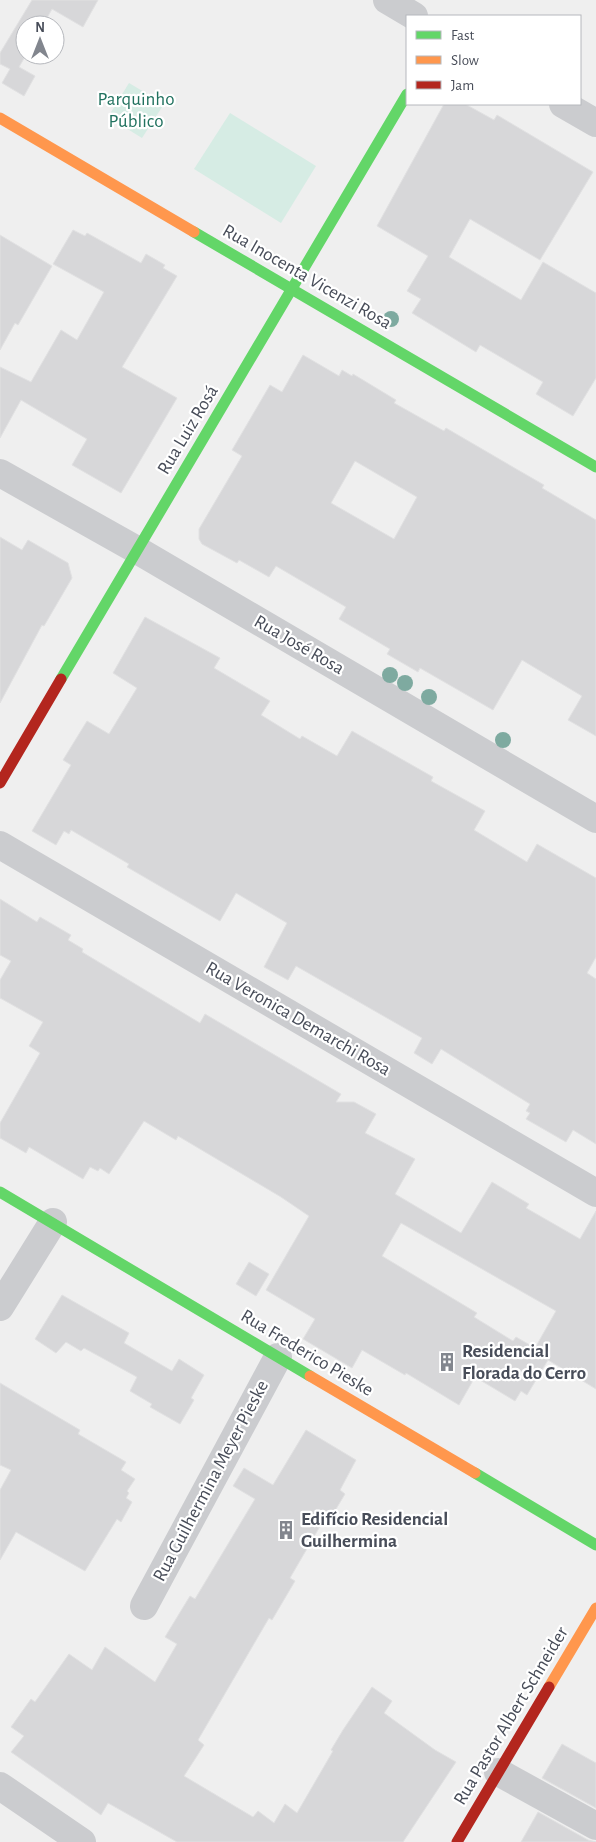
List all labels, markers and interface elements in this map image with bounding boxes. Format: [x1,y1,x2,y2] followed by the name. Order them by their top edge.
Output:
[15,15,65,65] north arrow
[406,15,581,105] legend
[35,21,45,35] text: N
[451,28,475,43] text: Fast
[451,53,479,68] text: Slow
[451,78,474,93] text: Jam
[97,90,175,131] park label: Parquinho Público
[219,221,395,333] street label: Rua Inocenta Vicenzi Rosa
[154,382,222,478] street label: Rua Luiz Rosá
[251,612,347,678] street label: Rua José Rosa
[202,958,394,1080] street label: Rua Veronica Demarchi Rosa
[238,1306,376,1400] street label: Rua Frederico Pieske
[462,1342,586,1383] place label: Residencial Florada do Cerro
[436,1351,458,1373] building icon: Residencial Florada do Cerro
[150,1377,272,1585] street label: Rua Guilhermina Meyer Pieske
[301,1510,448,1551] place label: Edifício Residencial Guilhermina
[275,1519,297,1541] building icon: Edifício Residencial Guilhermina
[450,1624,572,1808] street label: Rua Pastor Albert Schneider

